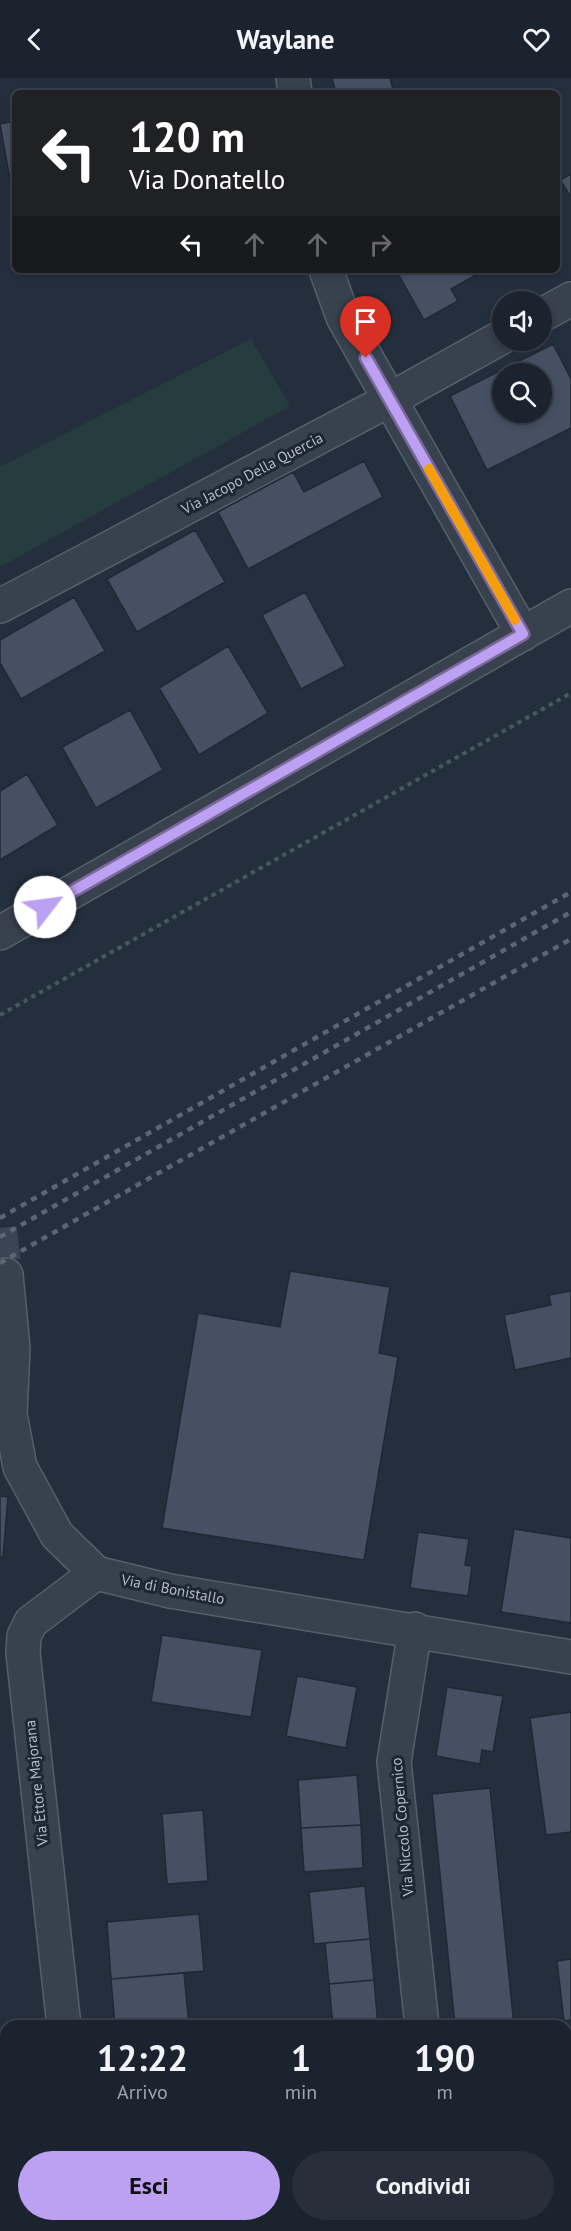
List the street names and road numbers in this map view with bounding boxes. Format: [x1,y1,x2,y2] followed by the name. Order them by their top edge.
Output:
[177,428,326,519] street label: Via Jacopo Della Quercia
[119,1569,226,1608] street label: Via di Bonistallo
[20,1719,52,1848] street label: Via Ettore Majorana
[386,1757,418,1898] street label: Via Niccolo Copernico

